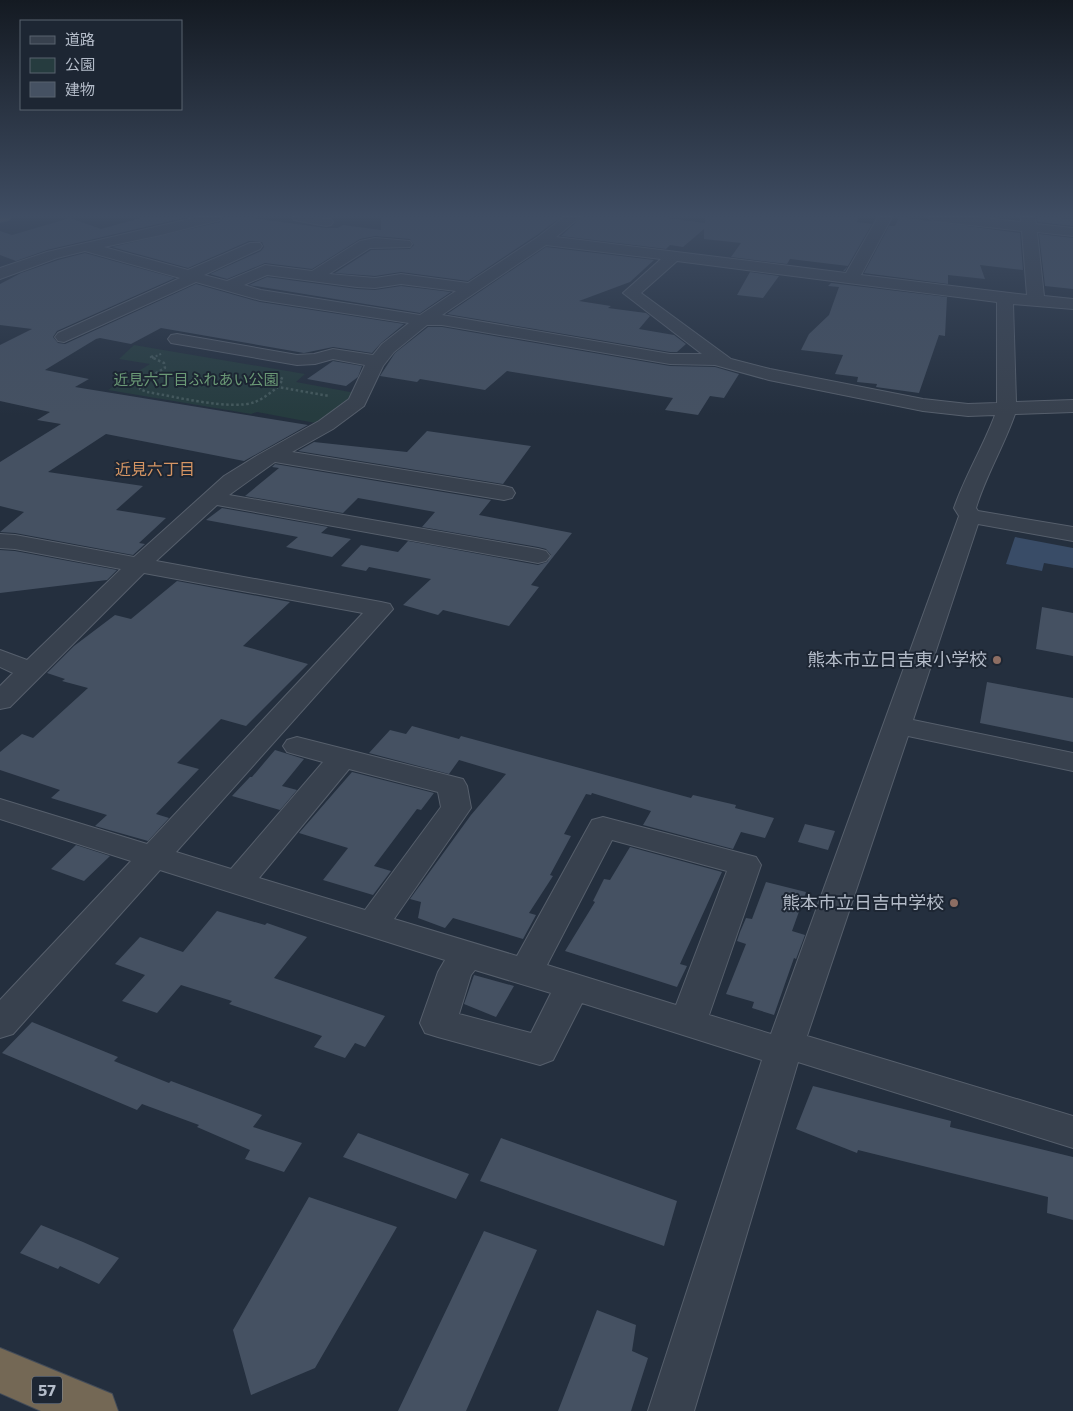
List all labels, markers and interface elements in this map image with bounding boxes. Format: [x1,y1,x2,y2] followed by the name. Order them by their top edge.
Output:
[20,20,182,110] legend
[65,30,95,48] text: 道路
[65,55,95,73] text: 公園
[65,80,95,98] text: 建物
[113,370,279,388] park label: 近見六丁目ふれあい公園
[115,459,195,478] district label: 近見六丁目
[807,648,987,670] place label: 熊本市立日吉東小学校
[991,654,1003,666] marker: 熊本市立日吉東小学校
[782,891,944,913] place label: 熊本市立日吉中学校
[948,897,960,909] marker: 熊本市立日吉中学校
[32,1376,62,1404] road number: 57

